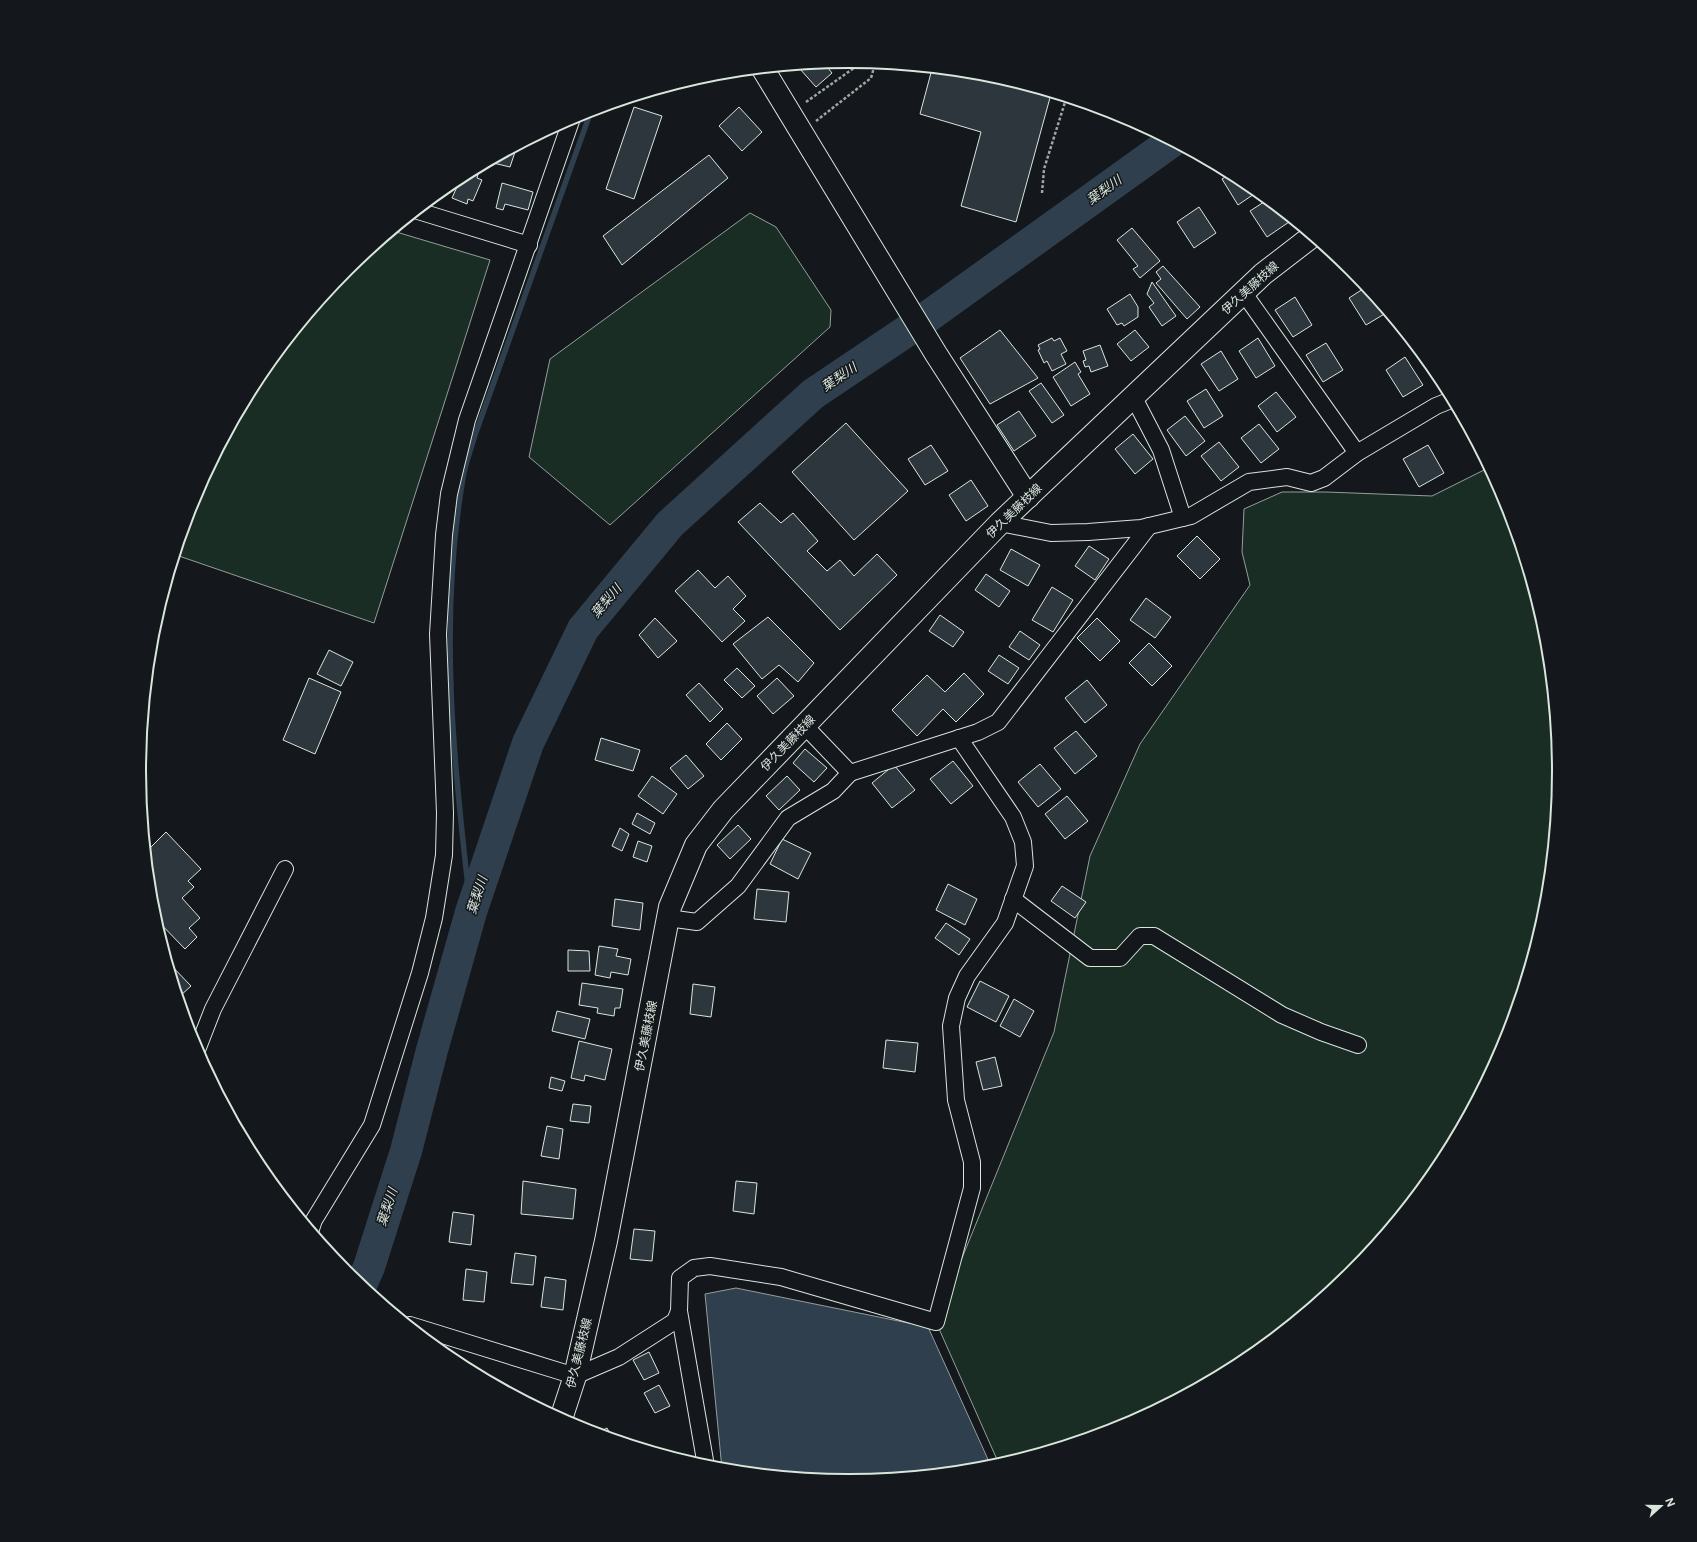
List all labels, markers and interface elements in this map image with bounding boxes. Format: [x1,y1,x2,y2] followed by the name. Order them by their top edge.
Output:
[1084,171,1126,208] water label: 葉梨川
[1219,259,1281,317] street label: 伊久美藤枝線
[819,359,861,394] water label: 葉梨川
[983,481,1045,541] street label: 伊久美藤枝線
[588,580,626,621] water label: 葉梨川
[758,712,818,774] street label: 伊久美藤枝線
[464,872,491,916] water label: 葉梨川
[632,999,660,1073] street label: 伊久美藤枝線
[374,1184,401,1228] water label: 葉梨川
[563,1316,595,1390] street label: 伊久美藤枝線
[1641,1486,1681,1526] north arrow
[1663,1496,1677,1509] text: N

